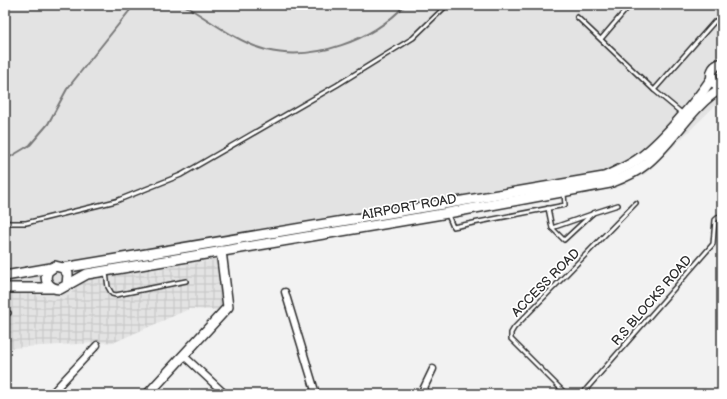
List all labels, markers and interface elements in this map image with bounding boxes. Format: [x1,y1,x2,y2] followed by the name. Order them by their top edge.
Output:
[360,191,458,223] street label: AIRPORT ROAD
[508,245,583,320] street label: ACCESS ROAD
[608,252,695,349] street label: R.S BLOCKS ROAD

